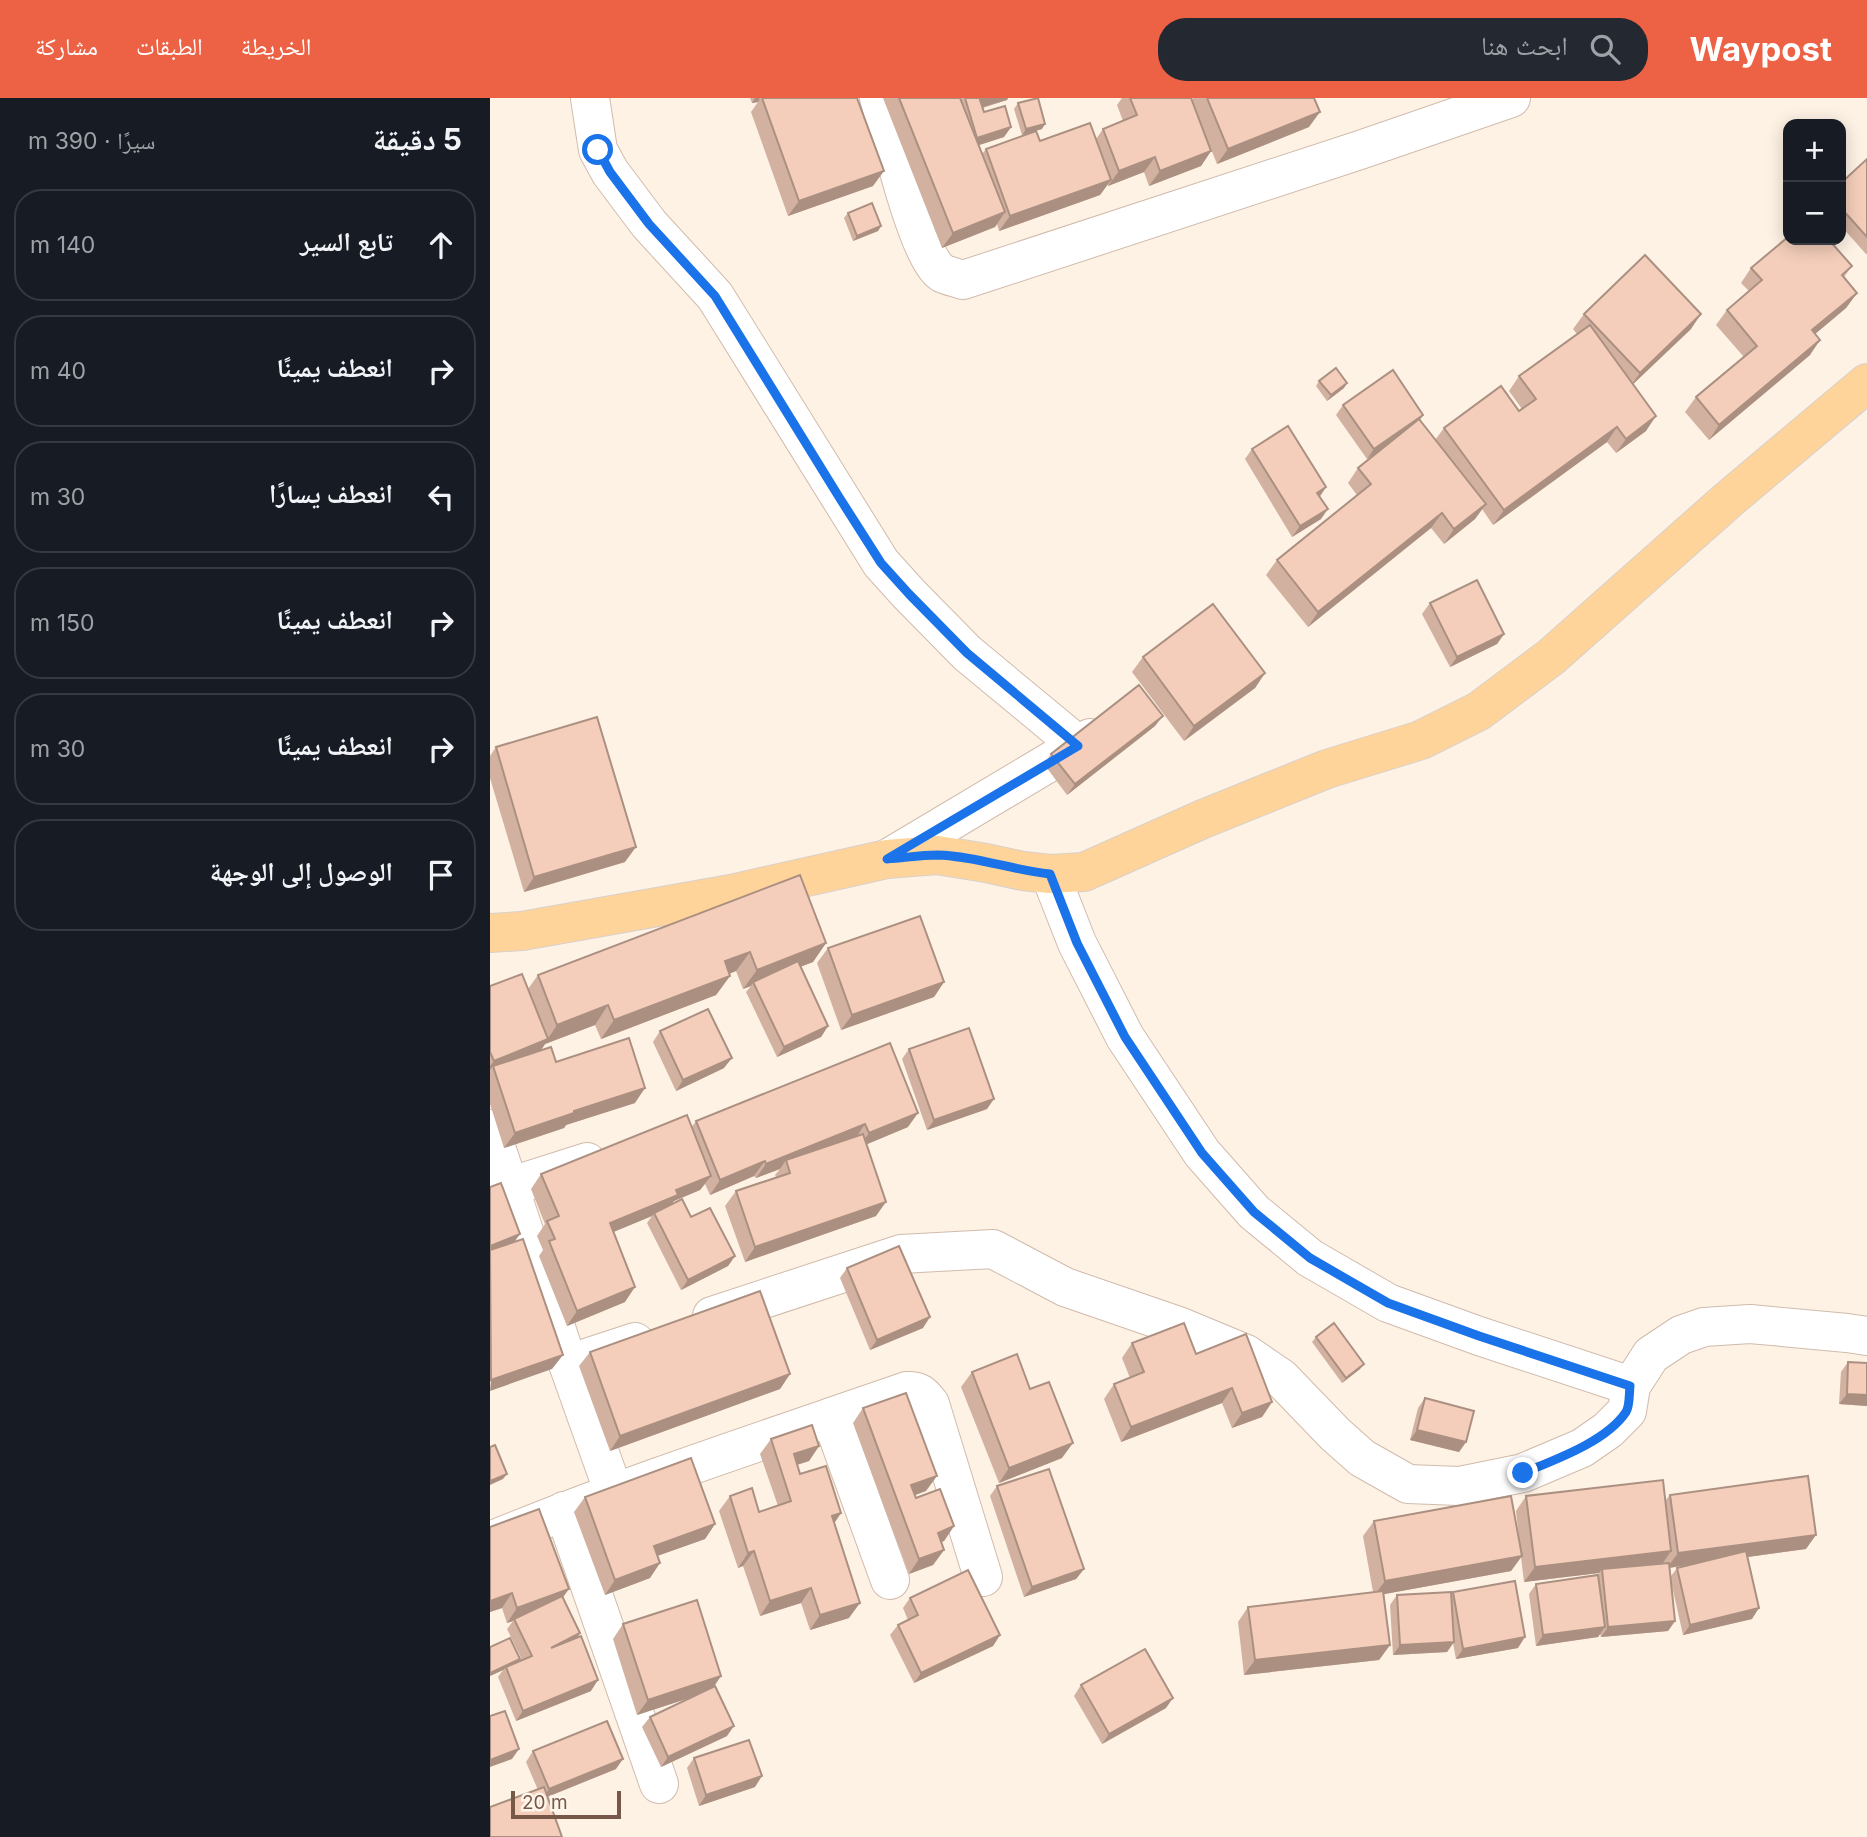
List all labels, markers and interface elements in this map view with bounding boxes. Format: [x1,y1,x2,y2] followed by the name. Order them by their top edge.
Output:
[1158,18,1648,81] search box
[1690,29,1832,69] text: Waypost
[1481,30,1568,61] text: ابحث هنا
[1586,30,1624,68] icon: search
[35,32,98,61] text: مشاركة
[136,32,203,61] text: الطبقات
[241,32,311,61] text: الخريطة
[1783,119,1846,245] map controls
[1783,119,1846,182] button: +
[373,121,462,157] text: 5 دقيقة
[28,127,155,155] text: سيرًا · 390 m
[582,134,613,165] route start
[1783,182,1846,245] button: −
[300,226,393,257] text: تابع السير
[422,226,460,264] icon: ahead
[30,231,95,259] text: 140 m
[277,352,393,383] text: انعطف يمينًا
[422,352,460,390] icon: right
[30,357,86,385] text: 40 m
[269,478,393,509] text: انعطف يسارًا
[422,478,460,516] icon: left
[30,483,85,511] text: 30 m
[277,604,393,635] text: انعطف يمينًا
[422,604,460,642] icon: right
[30,609,94,637] text: 150 m
[277,730,393,761] text: انعطف يمينًا
[422,730,460,768] icon: right
[30,735,85,763] text: 30 m
[210,856,393,887] text: الوصول إلى الوجهة
[422,856,460,894] icon: arrive
[1507,1457,1538,1488] route end
[511,1788,621,1820] scale bar
[522,1791,568,1814] text: 20 m

